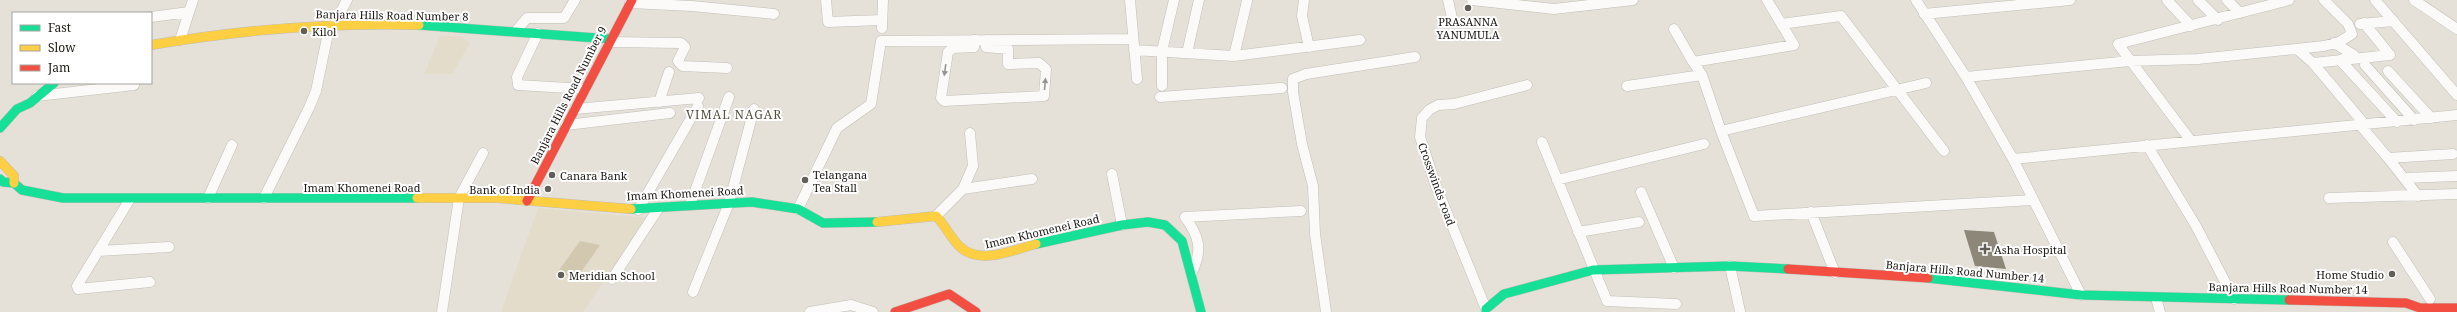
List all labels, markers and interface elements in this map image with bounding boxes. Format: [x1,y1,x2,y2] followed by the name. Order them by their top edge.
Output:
[1463,3,1473,13] marker: PRASANNA YANUMULA
[315,6,469,24] street label: Banjara Hills Road Number 8
[12,12,152,84] legend
[1436,14,1500,42] place label: PRASANNA YANUMULA
[48,19,71,36] text: Fast
[527,23,609,167] street label: Banjara Hills Road Number 9
[312,24,337,39] place label: Kilol
[299,26,309,36] marker: Kilol
[48,39,76,56] text: Slow
[47,59,70,76] text: Jam
[942,64,948,76] one-way arrow
[1042,78,1048,90] one-way arrow
[686,106,782,123] district label: VIMAL NAGAR
[1415,140,1459,228] street label: Crosswinds road
[813,167,867,195] place label: Telangana Tea Stall
[560,168,628,183] place label: Canara Bank
[547,170,557,180] marker: Canara Bank
[800,175,810,185] marker: Telangana Tea Stall
[303,180,421,195] street label: Imam Khomenei Road
[469,182,540,197] place label: Bank of India
[626,182,744,204] street label: Imam Khomenei Road
[543,184,553,194] marker: Bank of India
[983,210,1101,251] street label: Imam Khomenei Road
[1994,242,2067,257] place label: Asha Hospital
[1979,243,1991,255] marker: Asha Hospital
[1885,257,2045,285] street label: Banjara Hills Road Number 14
[2316,267,2384,282] place label: Home Studio
[569,268,655,283] place label: Meridian School
[2387,269,2397,279] marker: Home Studio
[556,270,566,280] marker: Meridian School
[2208,279,2368,297] street label: Banjara Hills Road Number 14

